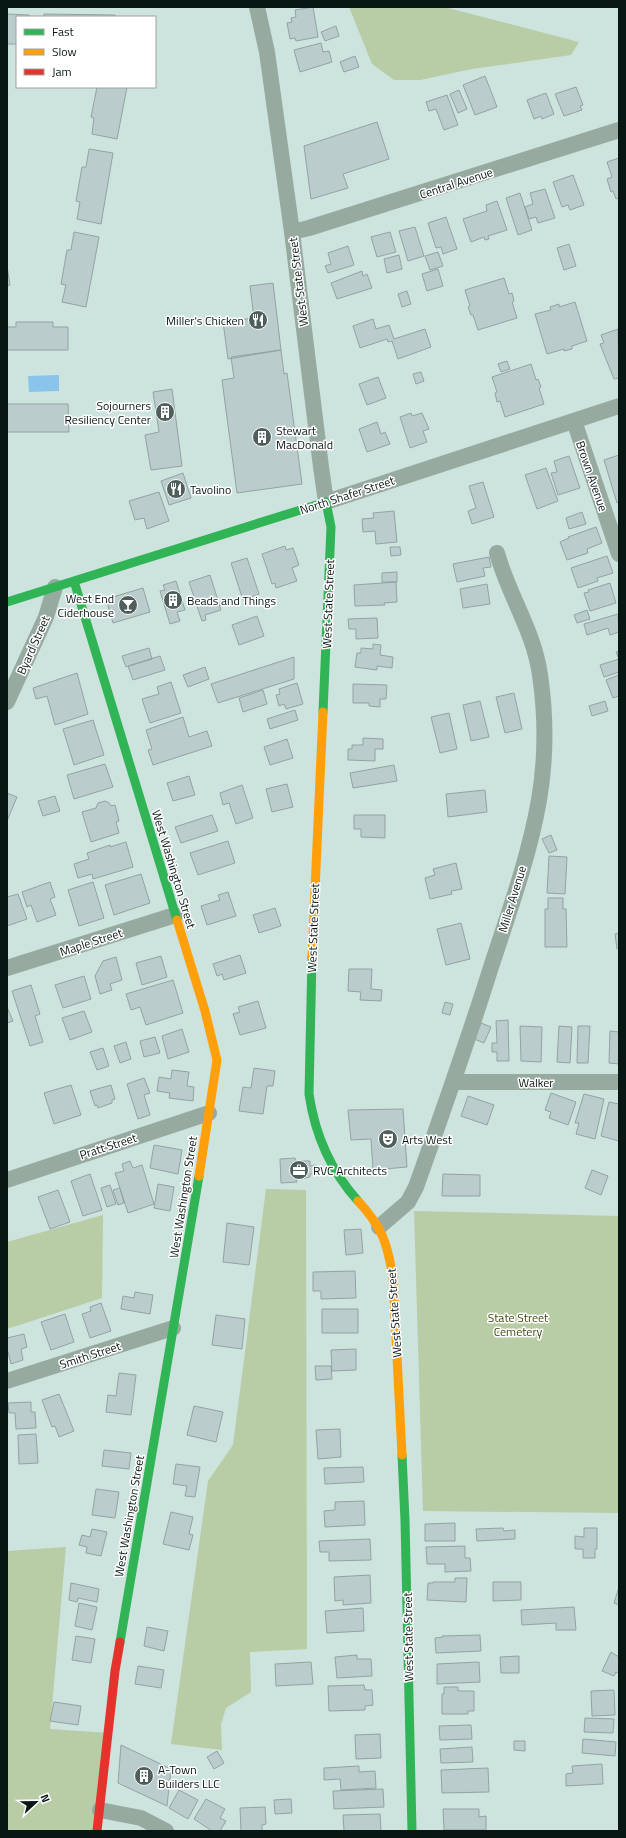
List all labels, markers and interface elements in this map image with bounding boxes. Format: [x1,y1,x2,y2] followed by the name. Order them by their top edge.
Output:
[16,16,156,88] legend
[52,22,75,41] text: Fast
[52,42,77,61] text: Slow
[52,62,72,81] text: Jam
[417,162,495,204] street label: Central Avenue
[283,236,313,328] street label: West State Street
[247,309,269,331] restaurant icon: Miller's Chicken
[166,311,244,330] place label: Miller's Chicken
[65,396,151,429] place label: Sojourners Resiliency Center
[154,401,176,423] building icon: Sojourners Resiliency Center
[276,421,333,454] place label: Stewart MacDonald
[251,426,273,448] building icon: Stewart MacDonald
[571,438,613,514] street label: Brown Avenue
[297,471,397,519] street label: North Shafer Street
[165,478,187,500] restaurant icon: Tavolino
[190,480,231,499] place label: Tavolino
[317,558,339,649] street label: West State Street
[57,589,114,622] place label: West End Ciderhouse
[162,589,184,611] building icon: Beads and Things
[187,591,276,610] place label: Beads and Things
[117,594,139,616] bar icon: West End Ciderhouse
[12,612,55,678] street label: Byard Street
[147,807,201,931] street label: West Washington Street
[493,863,531,935] street label: Miller Avenue
[302,882,324,973] street label: West State Street
[57,923,126,961] street label: Maple Street
[518,1073,554,1092] street label: Walker
[77,1128,140,1164] street label: Pratt Street
[377,1128,399,1150] theatre icon: Arts West
[402,1130,453,1149] place label: Arts West
[164,1134,202,1259] street label: West Washington Street
[288,1159,310,1181] office icon: RVC Architects
[313,1161,387,1180] place label: RVC Architects
[381,1267,407,1358] street label: West State Street
[488,1308,549,1341] park label: State Street Cemetery
[57,1336,124,1374] street label: Smith Street
[109,1453,149,1578] street label: West Washington Street
[398,1591,418,1682] street label: West State Street
[158,1760,220,1793] place label: A-Town Builders LLC
[133,1765,155,1787] building icon: A-Town Builders LLC
[16,1782,56,1822] north arrow
[36,1792,54,1805] text: N

